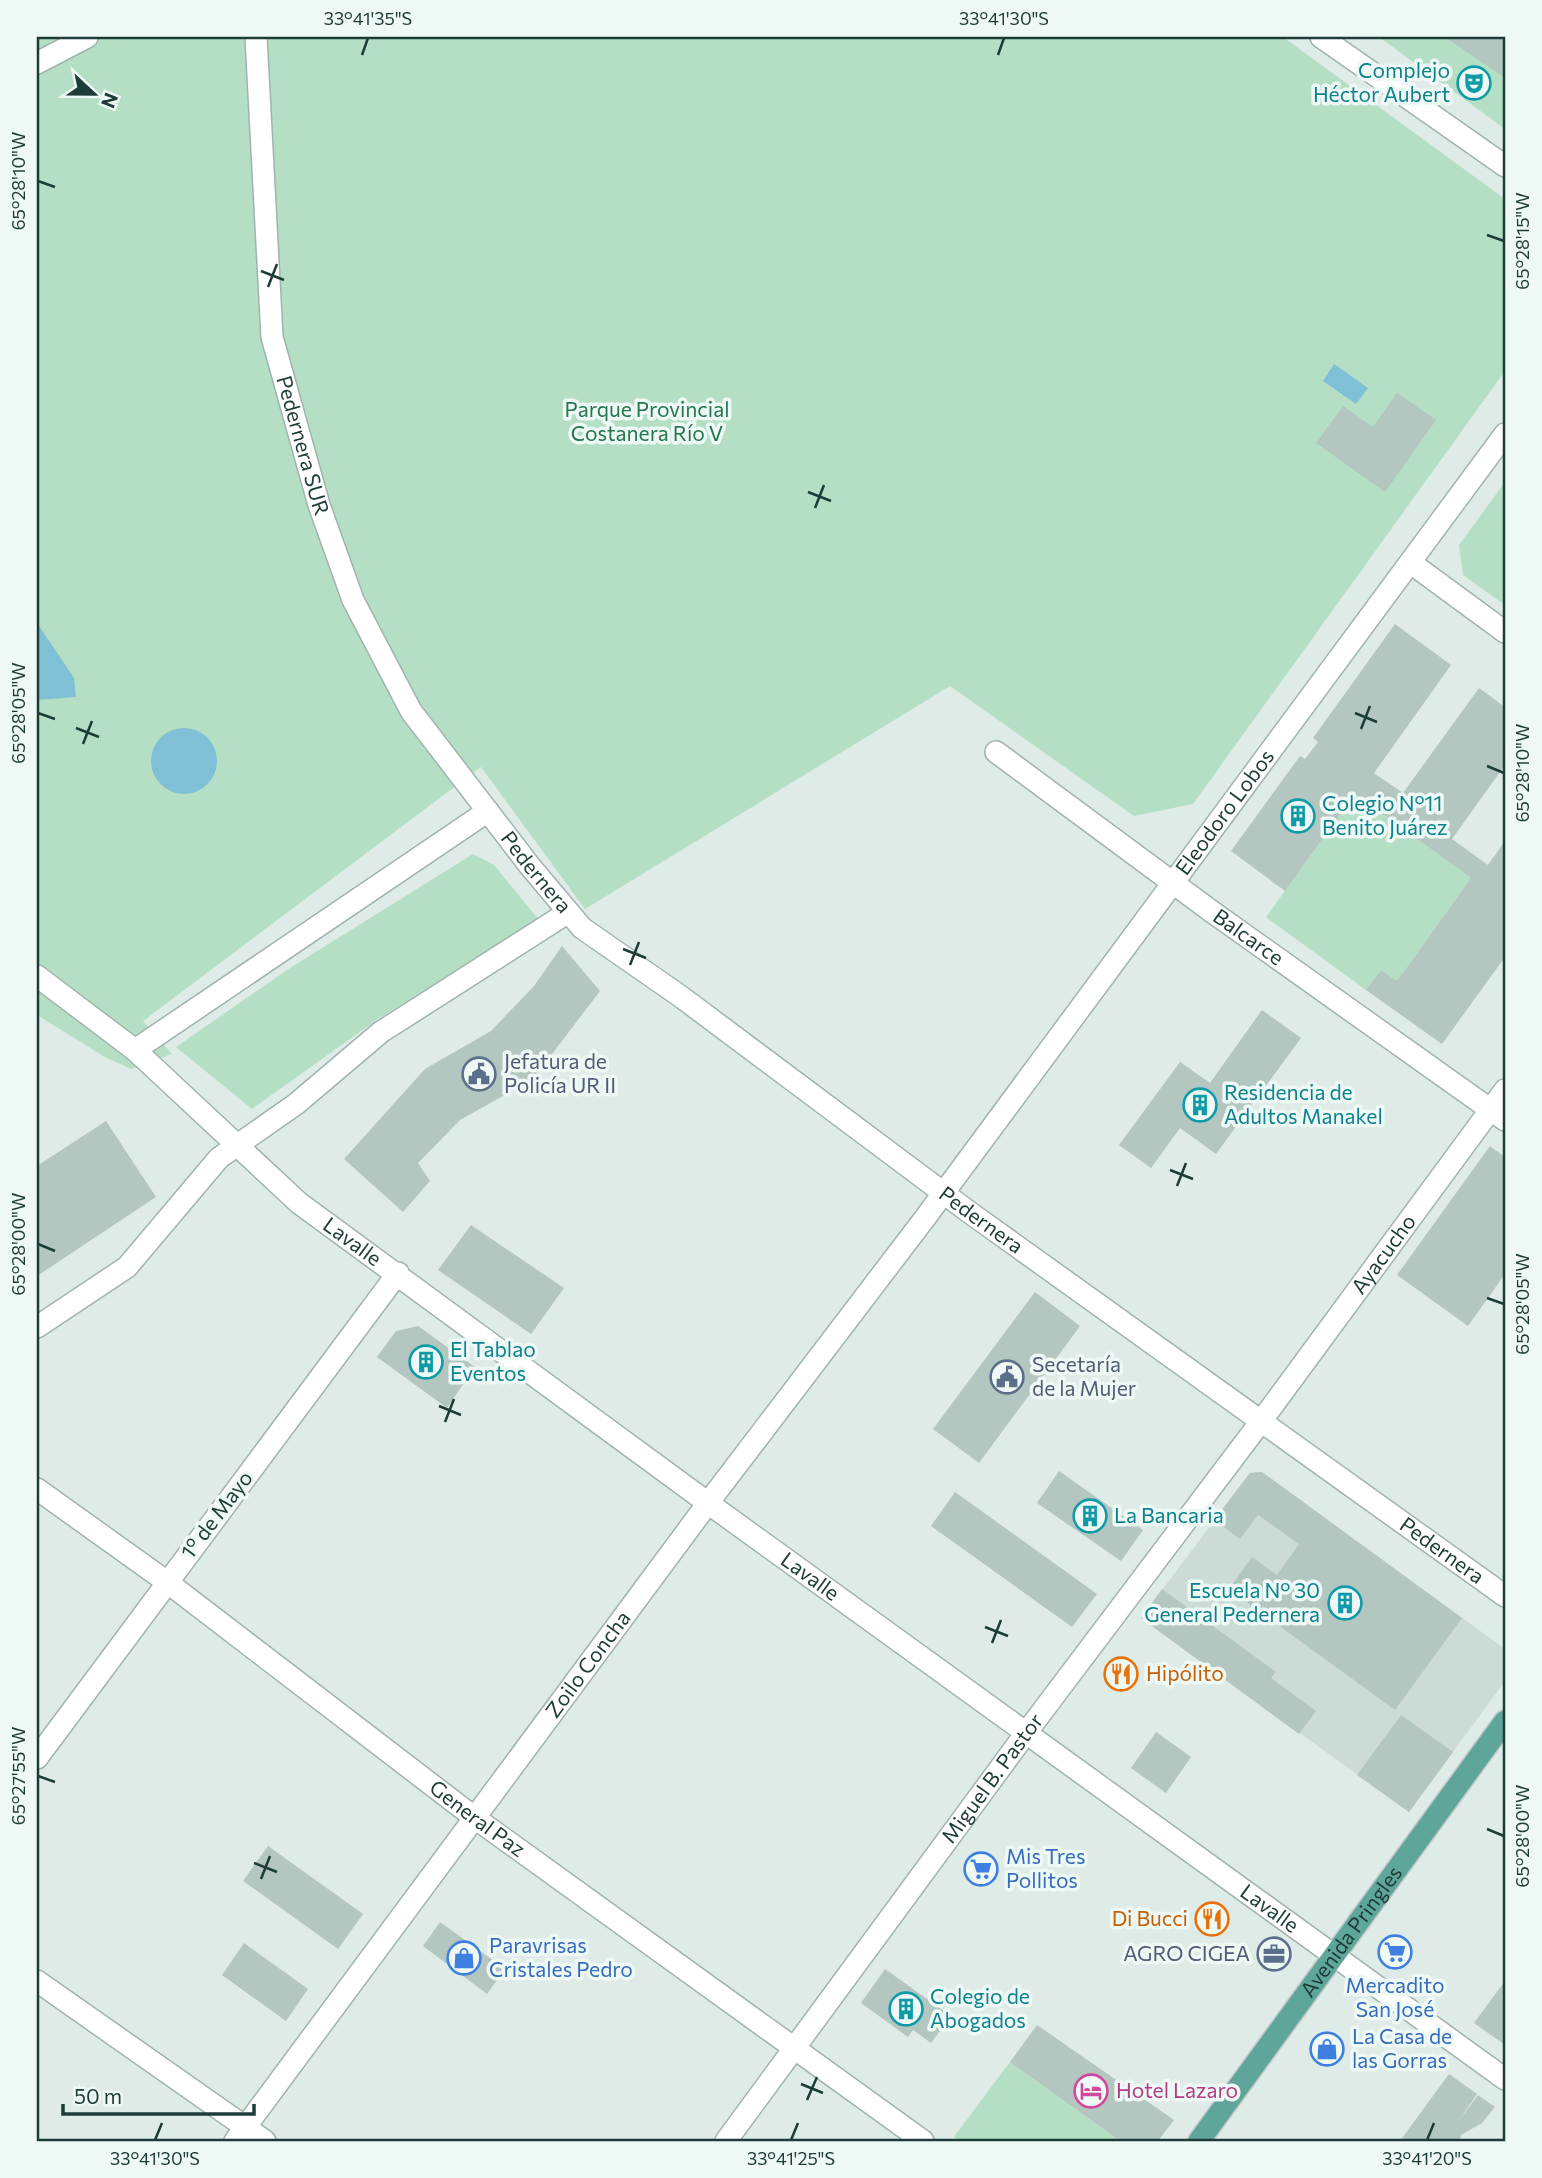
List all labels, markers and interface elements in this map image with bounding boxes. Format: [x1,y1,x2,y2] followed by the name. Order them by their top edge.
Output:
[324,7,412,29] text: 33°41'35"S
[959,7,1049,29] text: 33°41'30"S
[1313,57,1450,106] place label: Complejo Héctor Aubert
[60,60,130,130] north arrow
[1455,64,1493,102] theatre icon: Complejo Héctor Aubert
[97,90,124,111] text: N
[7,132,29,230] text: 65°28'10"W
[1511,192,1533,290] text: 65°28'15"W
[272,372,336,518] street label: Pedernera SUR
[565,396,729,445] park label: Parque Provincial Costanera Río V
[7,662,29,764] text: 65°28'05"W
[1511,724,1533,822] text: 65°28'10"W
[1169,744,1278,879] street label: Eleodoro Lobos
[1322,790,1447,839] place label: Colegio N°11 Benito Juárez
[1279,797,1317,835] building icon: Colegio N°11 Benito Juárez
[497,826,578,917] street label: Pedernera
[1209,903,1289,970] street label: Balcarce
[504,1048,616,1097] place label: Jefatura de Policía UR II
[460,1055,498,1093] public building icon: Jefatura de Policía UR II
[1224,1079,1383,1128] place label: Residencia de Adultos Manakel
[1181,1086,1219,1124] building icon: Residencia de Adultos Manakel
[935,1180,1029,1258] street label: Pedernera
[7,1193,29,1295] text: 65°28'00"W
[1345,1209,1420,1298] street label: Ayacucho
[319,1211,387,1270] street label: Lavalle
[1511,1253,1533,1355] text: 65°28'05"W
[450,1336,536,1385] place label: El Tablao Eventos
[407,1343,445,1381] building icon: El Tablao Eventos
[1032,1351,1136,1400] place label: Secetaría de la Mujer
[988,1358,1026,1396] public building icon: Secetaría de la Mujer
[175,1465,257,1563] street label: 1º de Mayo
[1071,1497,1109,1535] building icon: La Bancaria
[1114,1502,1224,1527] place label: La Bancaria
[1396,1511,1490,1588] street label: Pedernera
[777,1546,845,1605] street label: Lavalle
[1144,1577,1320,1626] place label: Escuela N° 30 General Pedernera
[1326,1584,1364,1622] building icon: Escuela N° 30 General Pedernera
[539,1606,635,1722] street label: Zoilo Concha
[1102,1655,1140,1693] restaurant icon: Hipólito
[1146,1660,1224,1685] place label: Hipólito
[935,1708,1047,1847] street label: Miguel B. Pastor
[7,1727,29,1825] text: 65°27'55"W
[425,1774,531,1861] street label: General Paz
[1511,1785,1533,1887] text: 65°28'00"W
[1006,1843,1085,1892] place label: Mis Tres Pollitos
[962,1850,1000,1888] supermarket icon: Mis Tres Pollitos
[1294,1860,1406,2001] street label: Avenida Pringles
[1236,1878,1304,1937] street label: Lavalle
[1193,1900,1231,1938] restaurant icon: Di Bucci
[1112,1905,1188,1930] place label: Di Bucci
[489,1932,633,1981] place label: Paravrisas Cristales Pedro
[1376,1933,1414,1971] supermarket icon: Mercadito San José
[1255,1935,1293,1973] office icon: AGRO CIGEA
[445,1939,483,1977] shop icon: Paravrisas Cristales Pedro
[1123,1940,1250,1965] place label: AGRO CIGEA
[1345,1972,1445,2021] place label: Mercadito San José
[930,1983,1030,2032] place label: Colegio de Abogados
[887,1990,925,2028] building icon: Colegio de Abogados
[1352,2023,1452,2072] place label: La Casa de las Gorras
[1308,2030,1346,2068] shop icon: La Casa de las Gorras
[1072,2072,1110,2110] hotel icon: Hotel Lazaro
[63,2073,254,2117] scale bar
[1116,2077,1238,2102] place label: Hotel Lazaro
[74,2083,122,2108] text: 50 m
[110,2147,200,2169] text: 33°41'30"S
[747,2147,835,2169] text: 33°41'25"S
[1382,2147,1472,2169] text: 33°41'20"S

